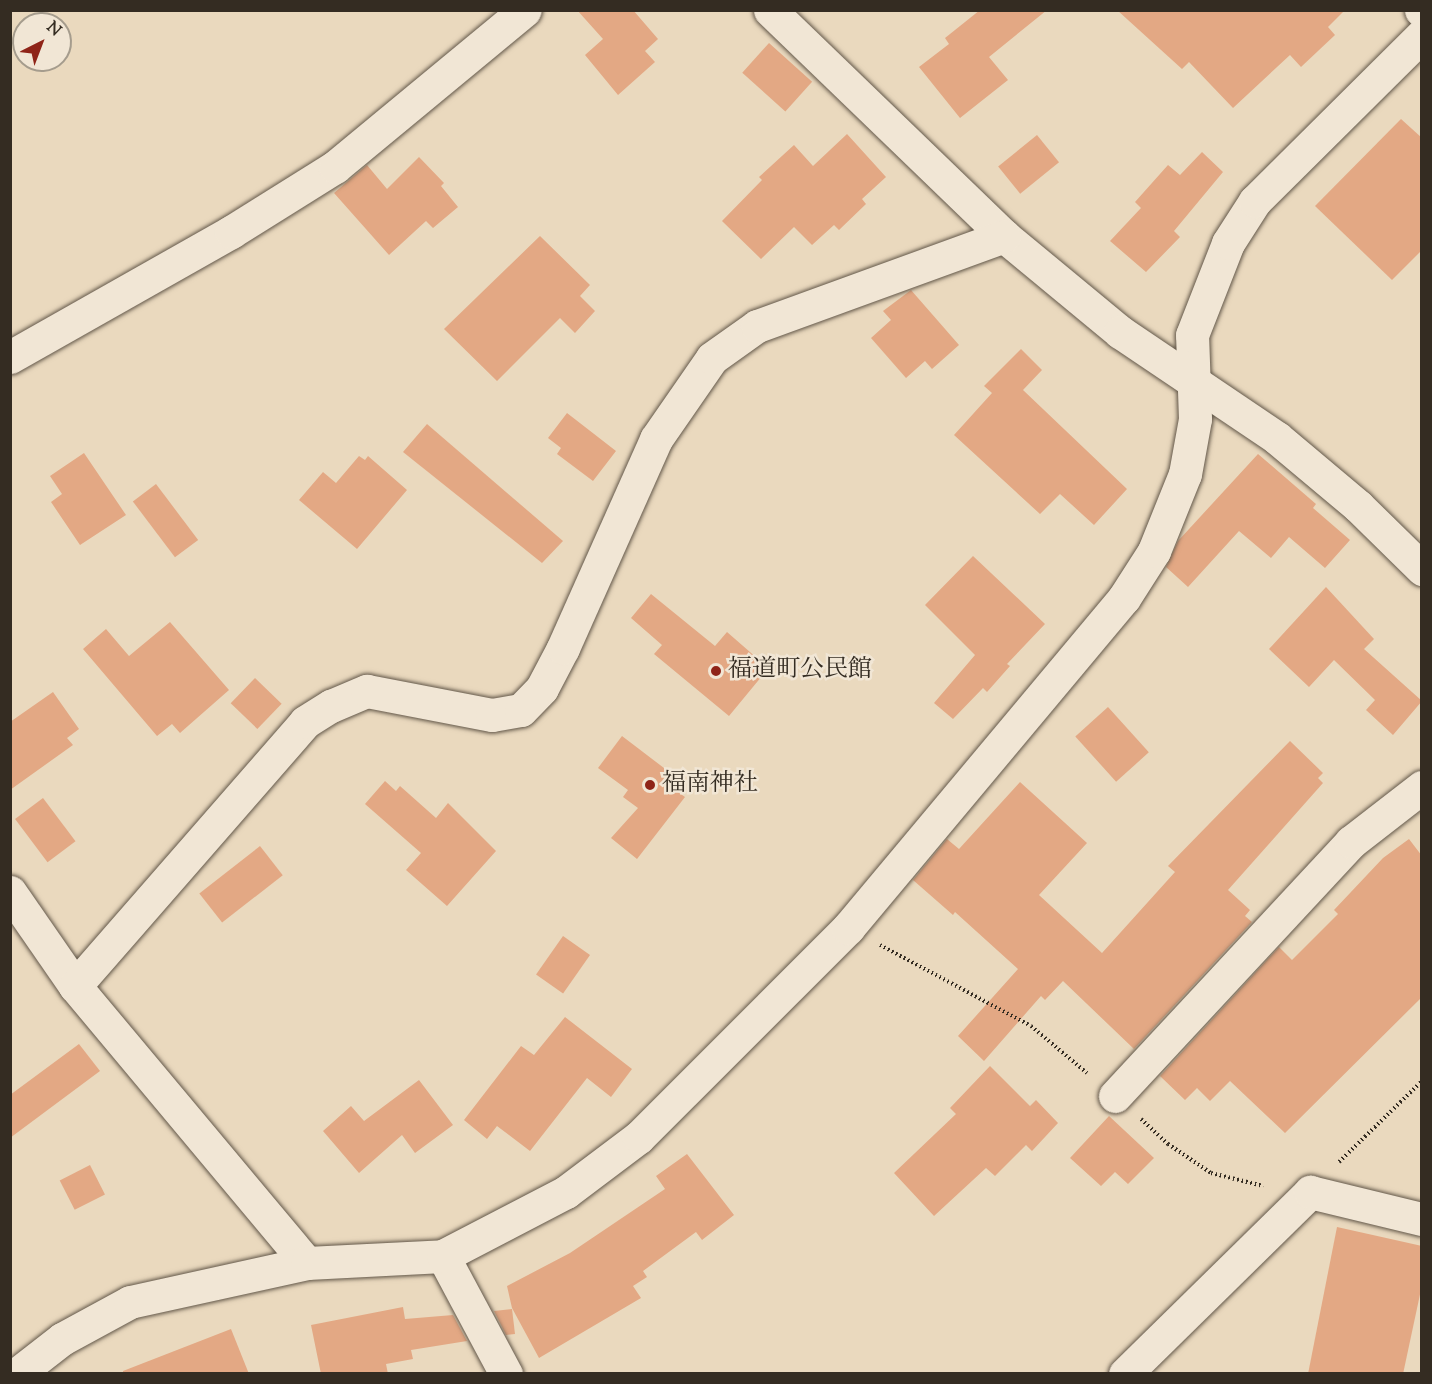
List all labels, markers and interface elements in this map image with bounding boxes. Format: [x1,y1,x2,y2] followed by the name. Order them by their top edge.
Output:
[12,12,72,72] north arrow
[41,17,65,43] text: N
[728,657,872,685] place label: 福道町公民館
[709,664,723,678] marker: 福道町公民館
[662,771,758,799] place label: 福南神社
[643,778,657,792] marker: 福南神社

